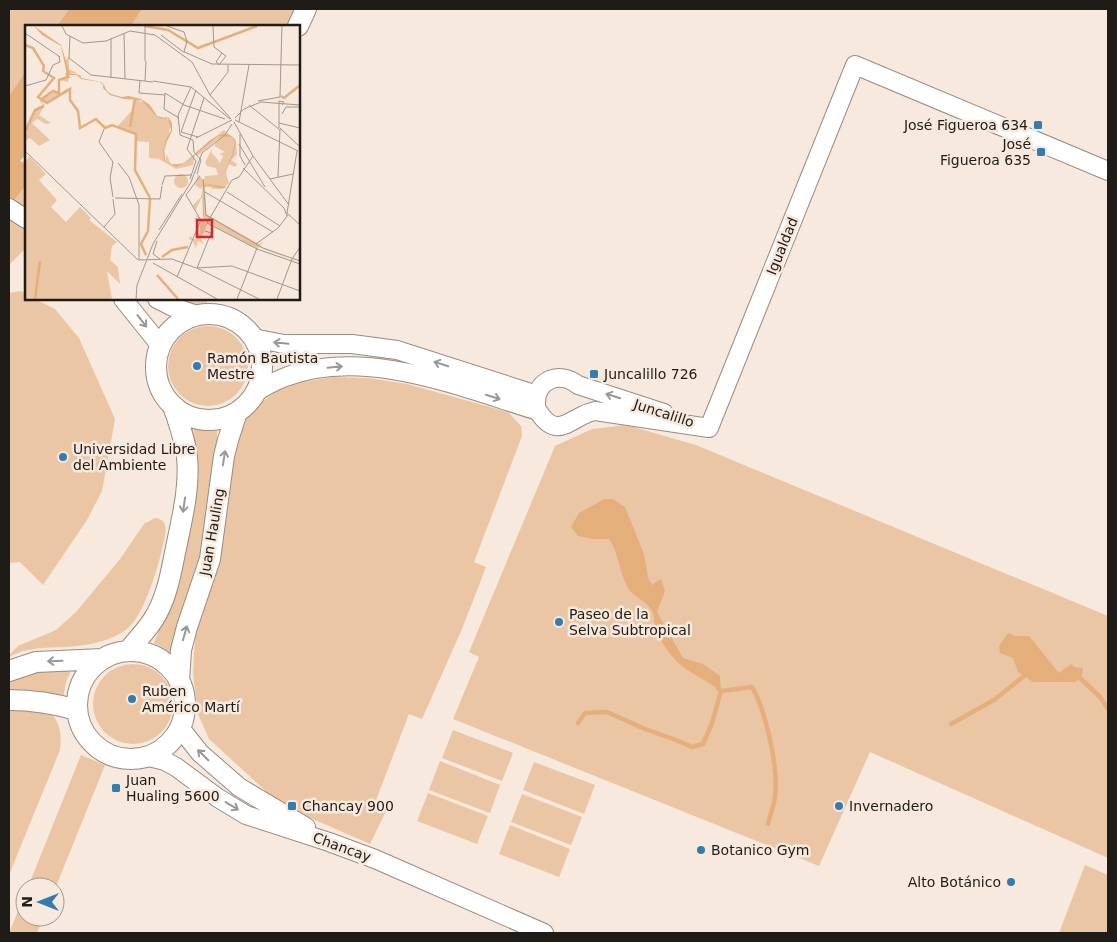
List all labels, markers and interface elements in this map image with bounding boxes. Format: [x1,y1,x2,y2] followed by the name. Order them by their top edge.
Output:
[25,25,300,300] inset map
[903,117,1028,133] place label: José Figueroa 634
[1032,119,1044,131] marker: José Figueroa 634
[940,136,1031,168] place label: José Figueroa 635
[1035,146,1047,158] marker: José Figueroa 635
[763,215,801,277] street label: Igualdad
[137,315,148,328] one-way arrow
[273,338,289,348] one-way arrow
[207,350,318,382] place label: Ramón Bautista Mestre
[433,359,449,368] one-way arrow
[191,360,203,372] marker: Ramón Bautista Mestre
[326,363,342,372] one-way arrow
[603,366,698,382] place label: Juncalillo 726
[588,368,600,380] marker: Juncalillo 726
[605,391,621,401] one-way arrow
[485,393,500,402] one-way arrow
[631,395,696,430] street label: Juncalillo
[73,441,195,473] place label: Universidad Libre del Ambiente
[220,450,230,466] one-way arrow
[57,451,69,463] marker: Universidad Libre del Ambiente
[196,487,228,578] street label: Juan Hauling
[179,496,189,512] one-way arrow
[569,606,691,638] place label: Paseo de la Selva Subtropical
[553,616,565,628] marker: Paseo de la Selva Subtropical
[181,625,191,641] one-way arrow
[47,656,64,666] one-way arrow
[142,683,241,715] place label: Ruben Américo Martí
[126,693,138,705] marker: Ruben Américo Martí
[197,749,209,761] one-way arrow
[125,772,220,804] place label: Juan Hualing 5600
[110,782,122,794] marker: Juan Hualing 5600
[302,798,394,814] place label: Chancay 900
[849,798,933,814] place label: Invernadero
[286,800,298,812] marker: Chancay 900
[833,800,845,812] marker: Invernadero
[224,802,238,812] one-way arrow
[311,829,373,865] street label: Chancay
[711,842,810,858] place label: Botanico Gym
[695,844,707,856] marker: Botanico Gym
[908,874,1001,890] place label: Alto Botánico
[1005,876,1017,888] marker: Alto Botánico
[15,877,65,927] north arrow
[19,896,35,908] text: N

